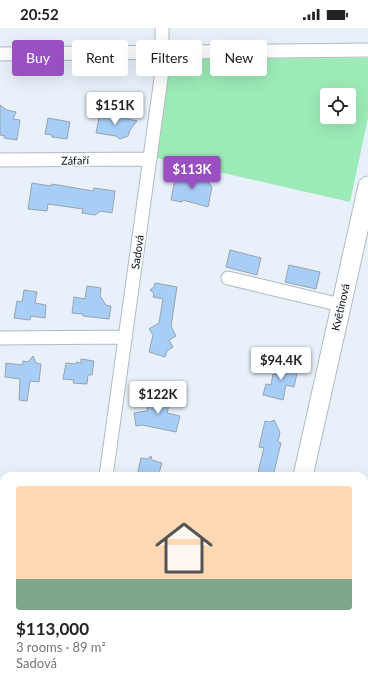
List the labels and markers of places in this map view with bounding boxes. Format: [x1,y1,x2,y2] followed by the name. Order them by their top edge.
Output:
[87,92,143,126] pin: $151K
[164,156,220,190] pin: $113K
[248,347,314,381] pin: $94.4K
[130,381,186,415] pin: $122K

